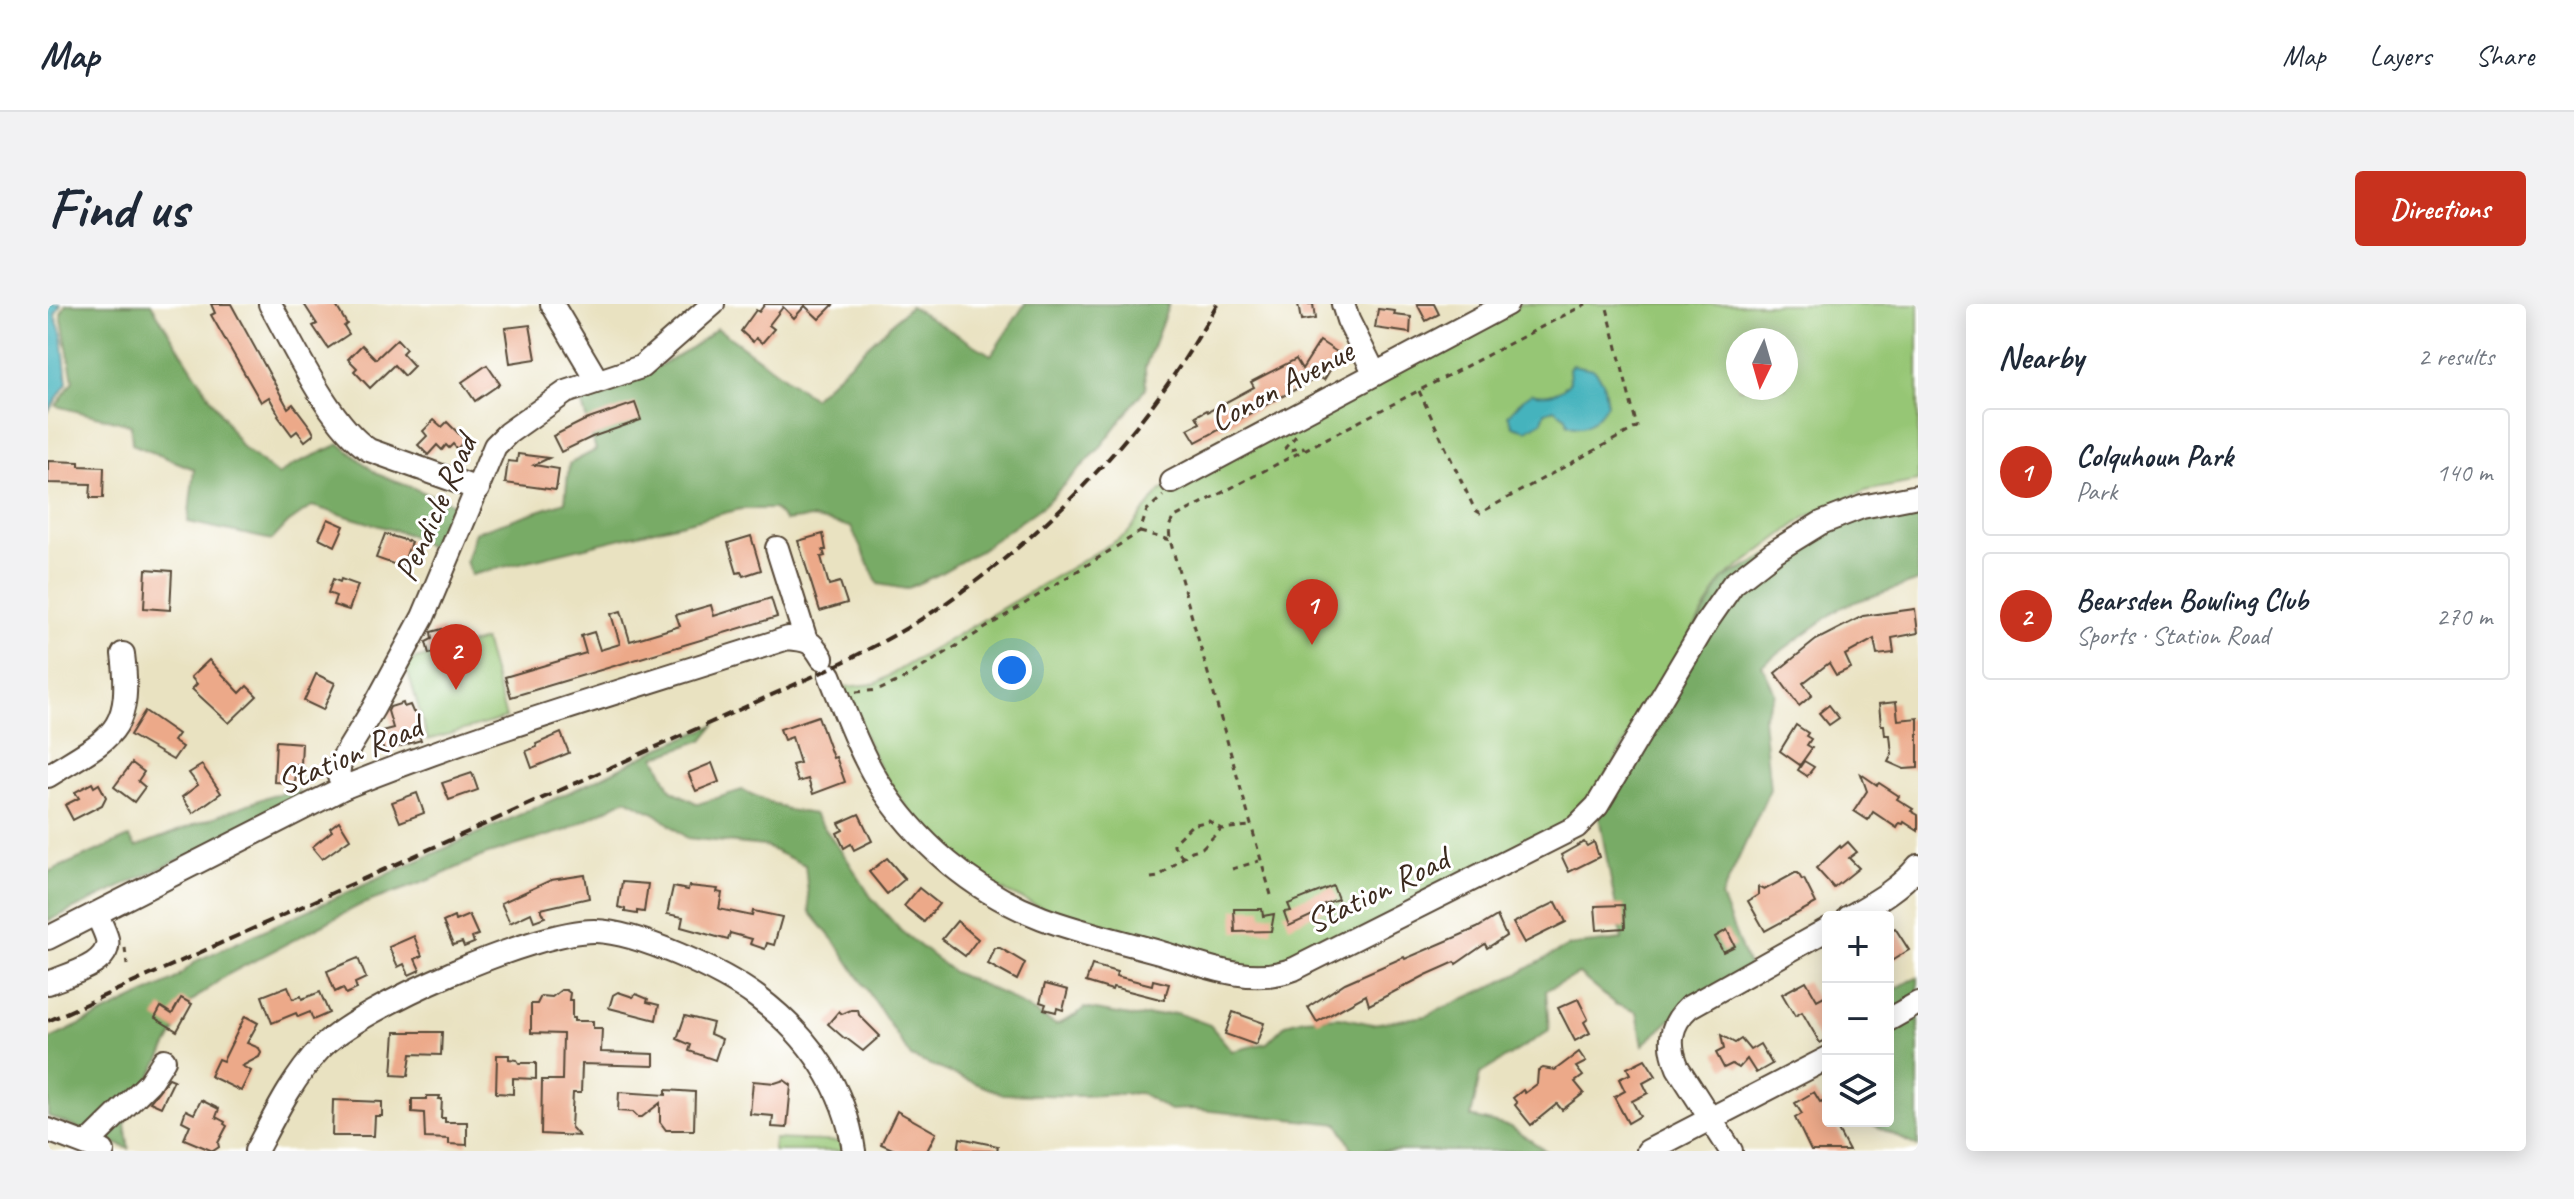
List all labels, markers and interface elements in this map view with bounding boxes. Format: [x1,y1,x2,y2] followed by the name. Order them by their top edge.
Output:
[40,32,99,79] text: Map
[2283,38,2326,73] text: Map
[2370,38,2431,73] text: Layers
[2475,38,2534,73] text: Share
[2355,171,2526,246] button: Directions
[48,173,188,244] text: Find us
[1202,328,1362,441] street label: Conon Avenue
[1726,328,1798,400] north arrow
[1998,335,2084,378] text: Nearby
[2418,340,2494,373] text: 2 results
[384,423,489,588] street label: Pendicle Road
[2076,437,2233,475] text: Colquhoun Park
[2020,456,2032,489] text: 1
[2436,456,2492,489] text: 140 m
[2076,475,2117,508] text: Park
[1286,579,1338,645] pin: 1
[2076,581,2308,619] text: Bearsden Bowling Club
[2020,600,2032,633] text: 2
[2436,600,2492,633] text: 270 m
[2076,619,2269,652] text: Sports · Station Road
[430,624,482,690] pin: 2
[992,650,1032,690] your location
[270,702,432,804] street label: Station Road
[1299,835,1460,943] street label: Station Road
[1822,911,1894,1127] map controls
[1822,911,1894,983] button: +
[1822,983,1894,1055] button: −
[1822,1055,1894,1127] button: layers

